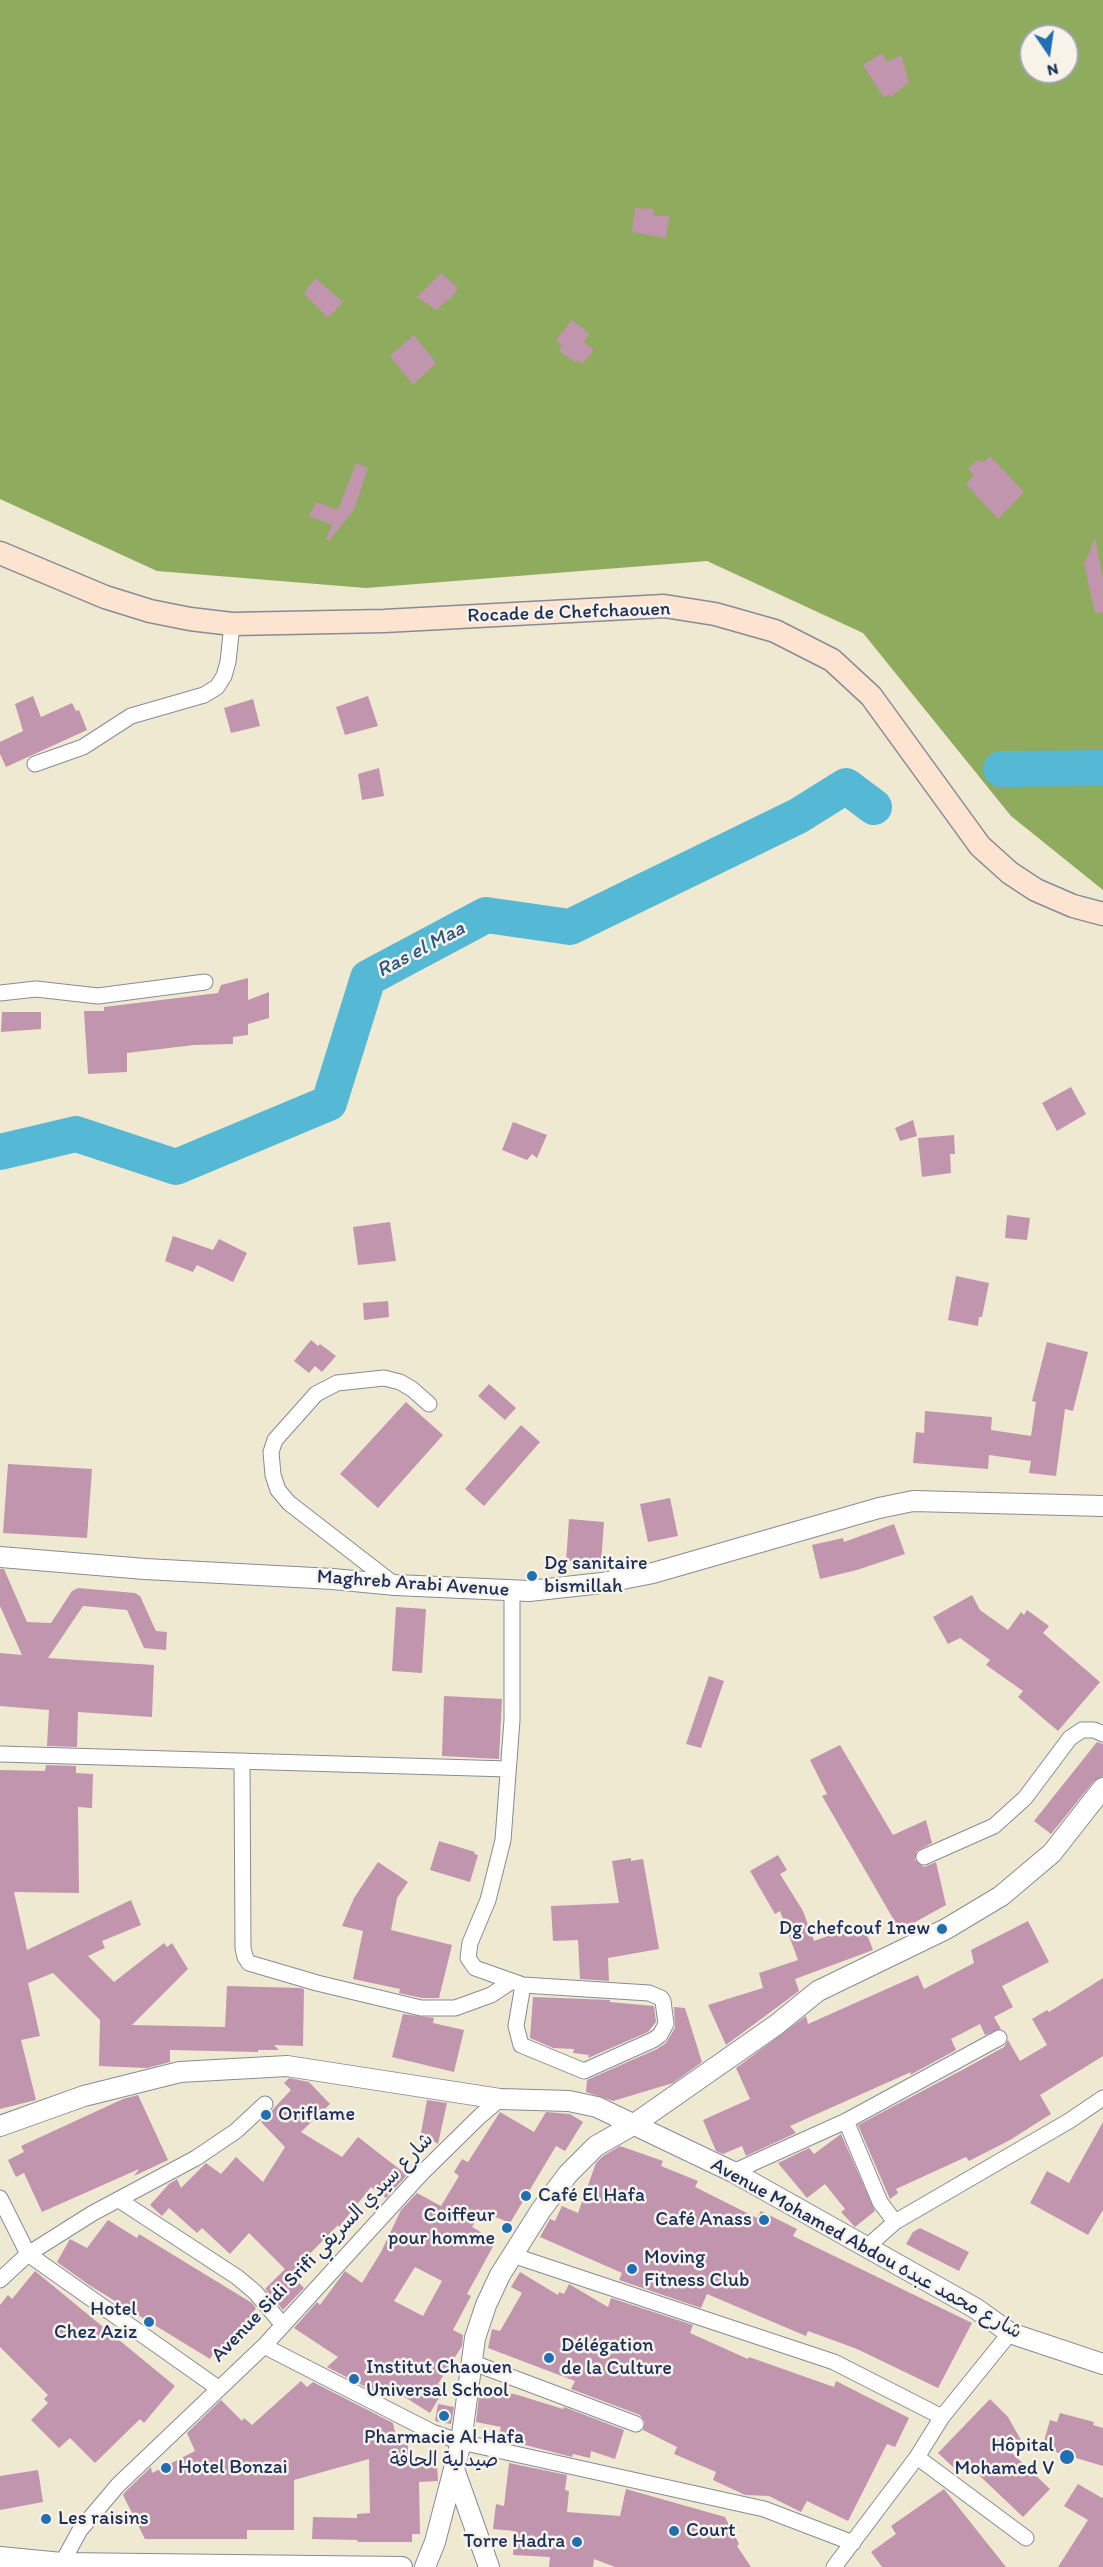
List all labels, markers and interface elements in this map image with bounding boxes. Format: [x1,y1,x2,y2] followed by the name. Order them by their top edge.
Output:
[1019,24,1079,84] north arrow
[1045,60,1060,81] text: N
[467,597,671,629] street label: Rocade de Chefchaouen
[373,916,469,984] water label: Ras el Maa
[544,1552,648,1599] place label: Dg sanitaire bismillah
[316,1565,510,1603] street label: Maghreb Arabi Avenue
[525,1569,539,1583] marker: Dg sanitaire bismillah
[779,1917,930,1941] place label: Dg chefcouf 1new
[935,1922,949,1936] marker: Dg chefcouf 1new
[278,2103,355,2127] place label: Oriflame
[259,2108,273,2122] marker: Oriflame
[207,2128,439,2368] street label: Avenue Sidi Srifi شارع سيدي السريفي
[706,2153,1026,2345] street label: Avenue Mohamed Abdou شارع محمد عبده
[538,2184,645,2208] place label: Café El Hafa
[519,2189,533,2203] marker: Café El Hafa
[388,2204,495,2251] place label: Coiffeur pour homme
[655,2208,752,2232] place label: Café Anass
[757,2213,771,2227] marker: Café Anass
[500,2221,514,2235] marker: Coiffeur pour homme
[644,2246,749,2293] place label: Moving Fitness Club
[625,2262,639,2276] marker: Moving Fitness Club
[54,2298,137,2345] place label: Hotel Chez Aziz
[142,2315,156,2329] marker: Hotel Chez Aziz
[561,2334,672,2381] place label: Délégation de la Culture
[542,2351,556,2365] marker: Délégation de la Culture
[366,2356,512,2403] place label: Institut Chaouen Universal School
[347,2372,361,2386] marker: Institut Chaouen Universal School
[437,2409,451,2423] marker: Pharmacie Al Hafa صيدلية الحافة
[364,2426,524,2473] place label: Pharmacie Al Hafa صيدلية الحافة
[955,2434,1054,2481] place label: Hôpital Mohamed V
[1058,2448,1076,2466] marker: Hôpital Mohamed V
[178,2456,288,2480] place label: Hotel Bonzai
[159,2461,173,2475] marker: Hotel Bonzai
[58,2507,149,2531] place label: Les raisins
[39,2512,53,2526] marker: Les raisins
[686,2519,735,2543] place label: Court
[667,2524,681,2538] marker: Court
[463,2530,565,2554] place label: Torre Hadra
[570,2535,584,2549] marker: Torre Hadra

